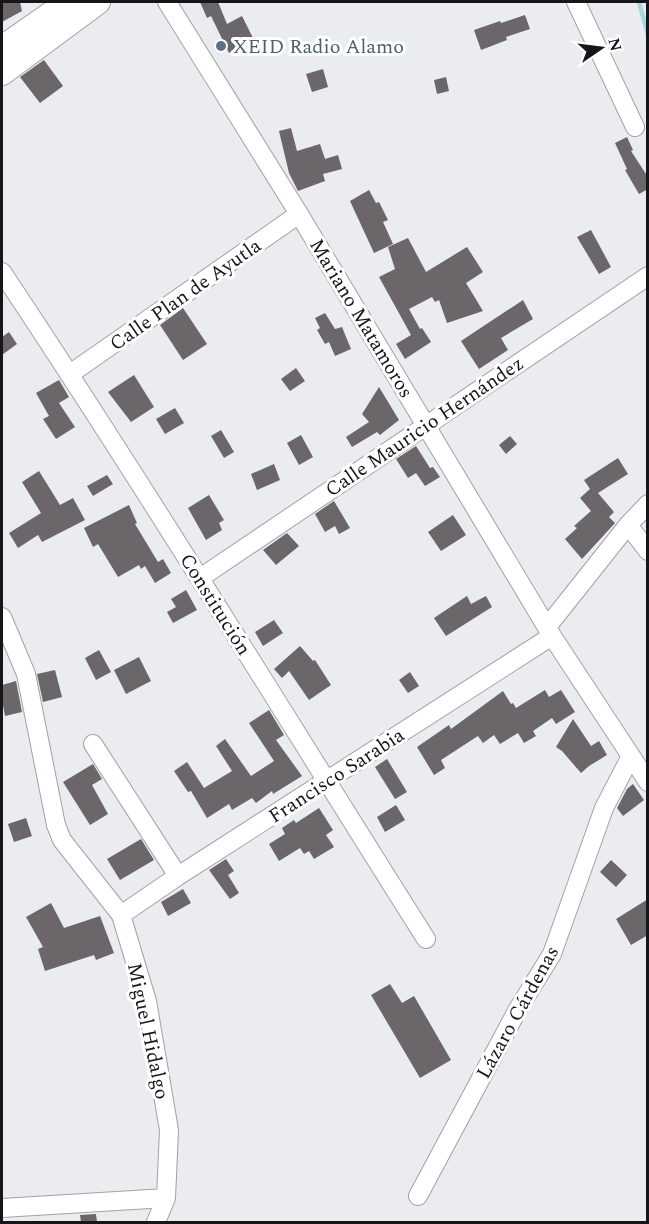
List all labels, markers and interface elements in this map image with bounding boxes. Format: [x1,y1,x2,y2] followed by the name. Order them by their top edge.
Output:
[571,18,631,78] north arrow
[233,32,404,62] place label: XEID Radio Alamo
[601,35,628,54] text: N
[214,39,228,53] marker: XEID Radio Alamo
[104,231,268,359] street label: Calle Plan de Ayutla
[302,233,421,404] street label: Mariano Matamoros
[319,349,530,505] street label: Calle Mauricio Hernández
[172,548,258,661] street label: Constitución
[263,720,411,831] street label: Francisco Sarabia
[469,940,567,1085] street label: Lázaro Cárdenas
[119,960,177,1102] street label: Miguel Hidalgo

